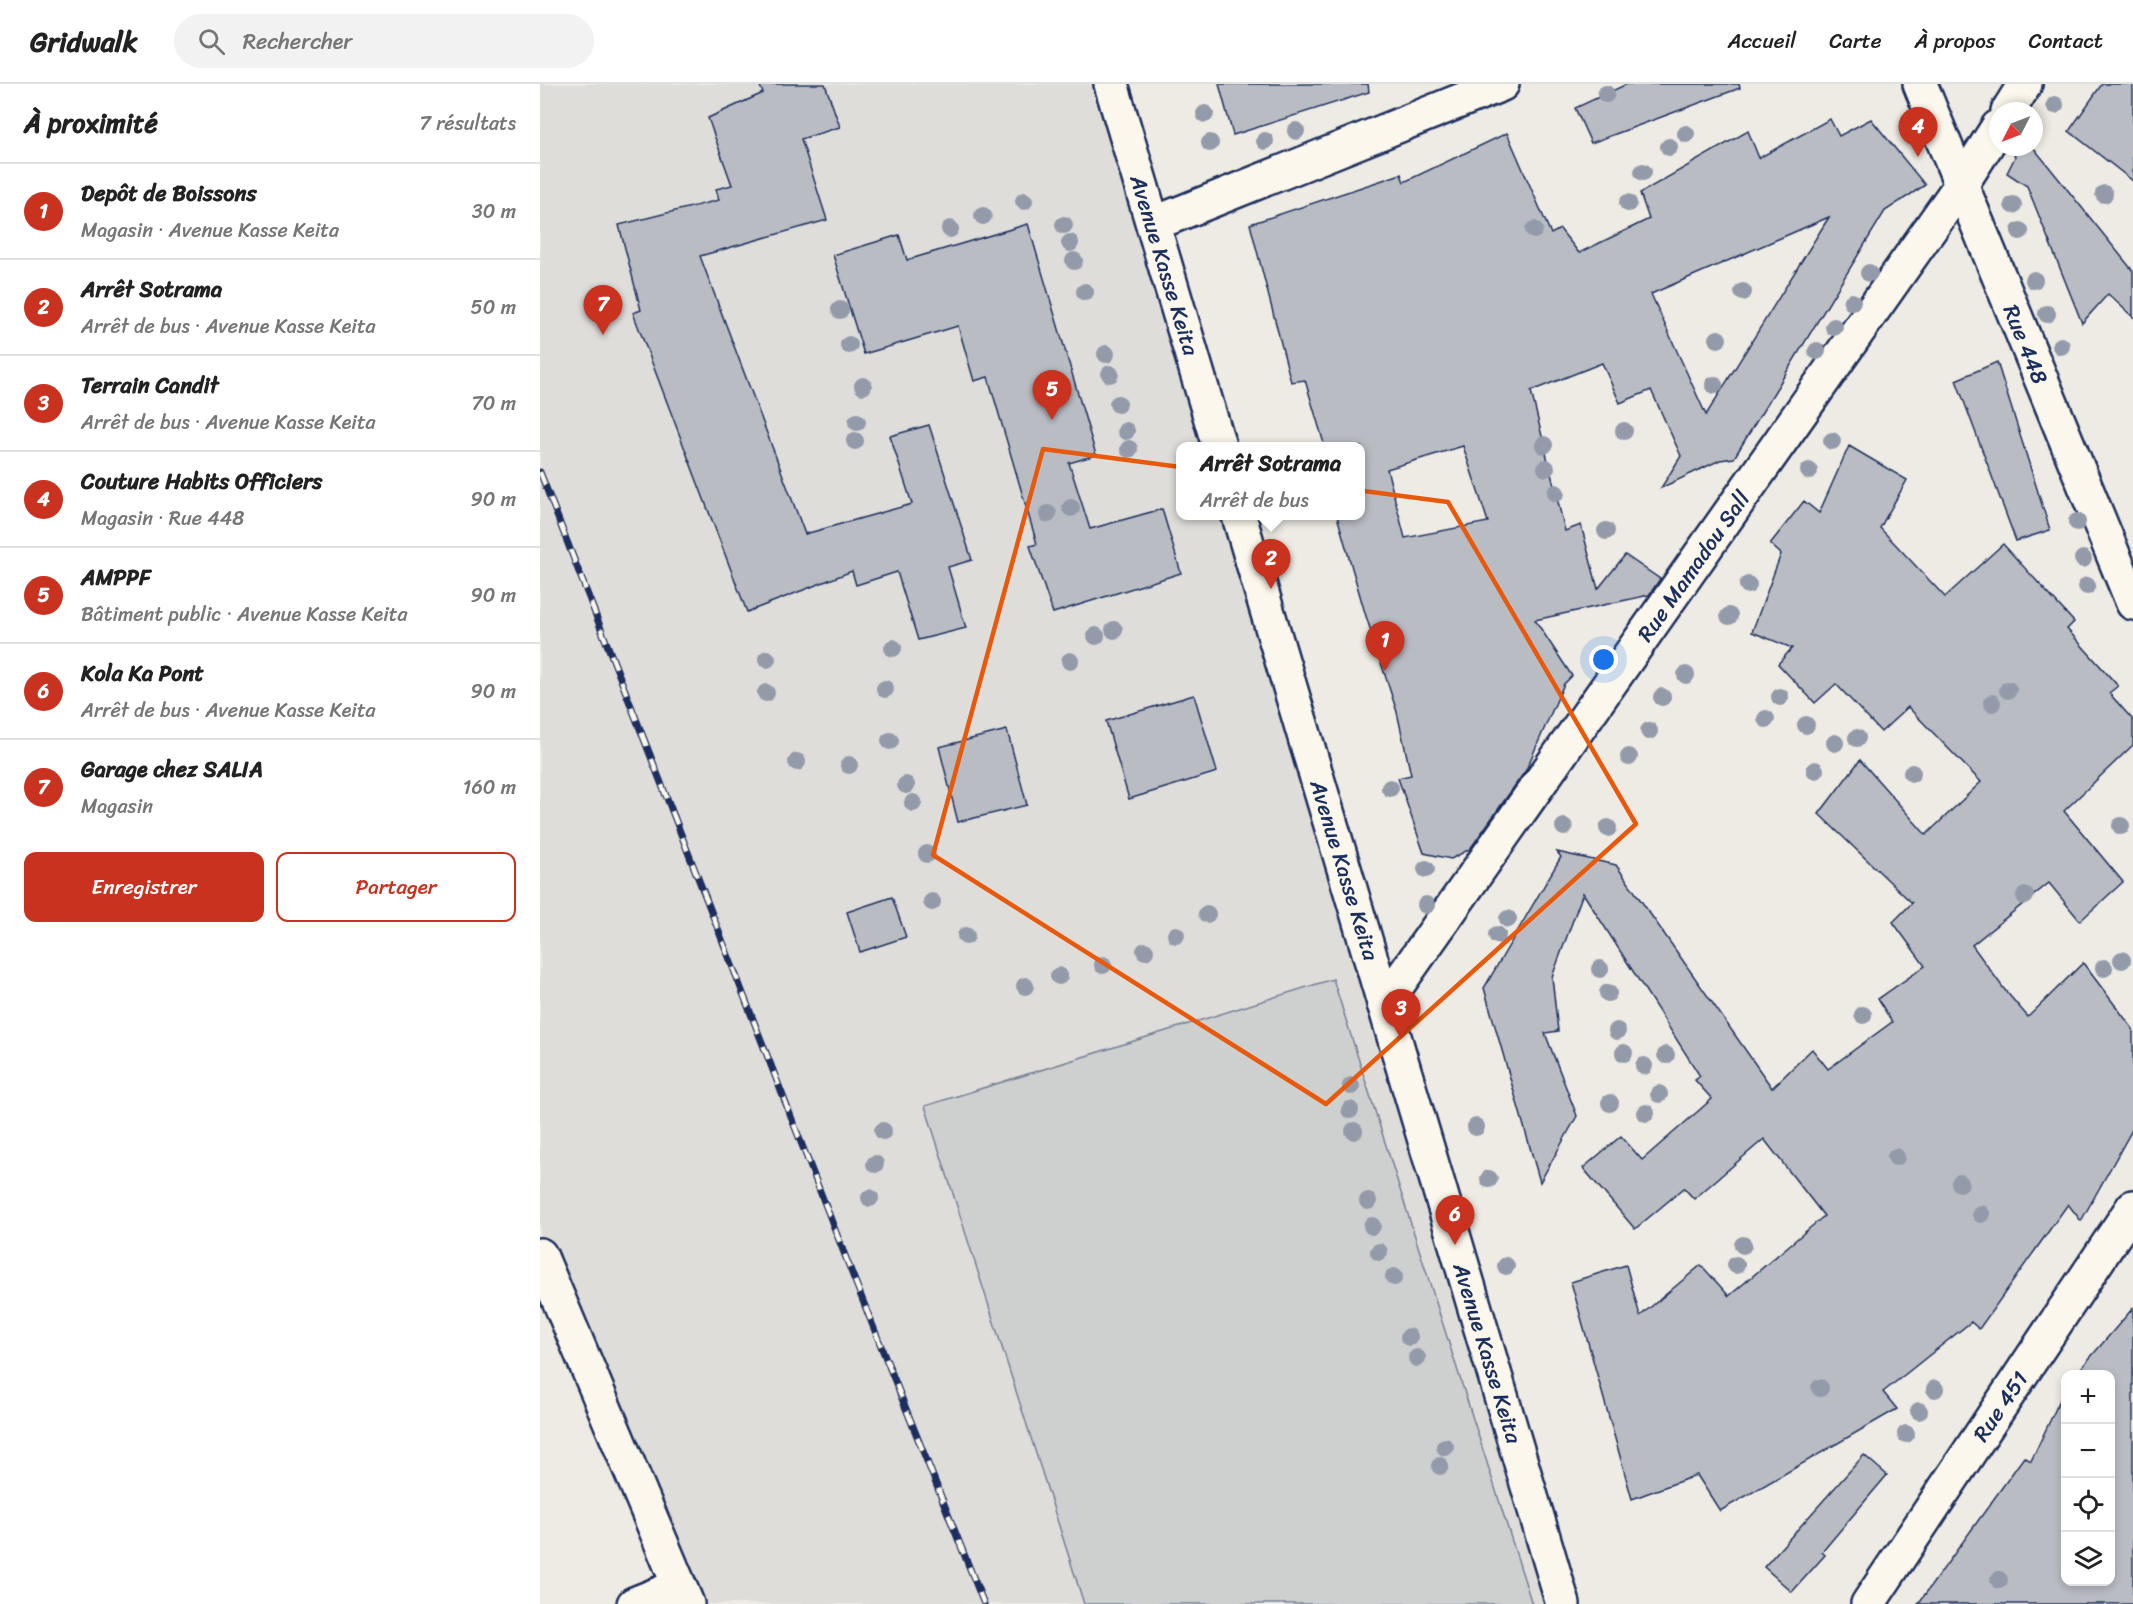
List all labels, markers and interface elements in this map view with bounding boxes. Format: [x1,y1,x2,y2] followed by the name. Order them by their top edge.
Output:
[174,14,594,68] search box
[30,17,138,66] text: Gridwalk
[243,22,352,61] text: Rechercher
[1728,22,1796,60] text: Accueil
[1829,22,1882,60] text: Carte
[1915,22,1996,60] text: À propos
[2029,22,2103,60] text: Contact
[195,25,228,58] icon: search
[24,100,158,146] text: À proximité
[1989,102,2043,156] north arrow
[420,106,516,141] text: 7 résultats
[1898,107,1938,157] pin: 4
[1118,169,1211,361] street label: Avenue Kasse Keita
[81,174,257,213] text: Depôt de Boissons
[39,194,48,229] text: 1
[472,194,516,229] text: 30 m
[81,213,339,248] text: Magasin · Avenue Kasse Keita
[81,270,222,309] text: Arrêt Sotrama
[584,286,622,335] pin: 7
[38,290,49,325] text: 2
[471,290,516,325] text: 50 m
[1992,298,2059,390] street label: Rue 448
[81,309,376,344] text: Arrêt de bus · Avenue Kasse Keita
[81,366,219,405] text: Terrain Candit
[1032,370,1072,420] pin: 5
[38,386,49,421] text: 3
[471,386,516,421] text: 70 m
[81,405,376,440] text: Arrêt de bus · Avenue Kasse Keita
[1176,442,1365,520] popup
[1200,444,1341,483] text: Arrêt Sotrama
[81,462,322,501] text: Couture Habits Officiers
[37,482,50,517] text: 4
[471,482,516,517] text: 90 m
[1626,482,1761,650] street label: Rue Mamadou Sall
[1200,483,1309,518] text: Arrêt de bus
[81,501,244,536] text: Magasin · Rue 448
[1252,540,1290,589] pin: 2
[81,558,151,597] text: AMPPF
[37,578,50,613] text: 5
[471,578,516,613] text: 90 m
[81,597,408,632] text: Bâtiment public · Avenue Kasse Keita
[1366,622,1404,671] pin: 1
[1589,645,1618,674] your location
[81,654,204,693] text: Kola Ka Pont
[38,674,49,709] text: 6
[471,674,516,709] text: 90 m
[81,693,376,728] text: Arrêt de bus · Avenue Kasse Keita
[81,750,263,789] text: Garage chez SALIA
[38,770,49,805] text: 7
[463,770,516,805] text: 160 m
[1298,774,1391,966] street label: Avenue Kasse Keita
[81,789,153,824] text: Magasin
[24,852,264,922] button: Enregistrer
[276,852,516,922] button: Partager
[1382,990,1420,1039] pin: 3
[1436,1196,1474,1245] pin: 6
[1441,1257,1534,1449] street label: Avenue Kasse Keita
[1962,1363,2039,1450] street label: Rue 451
[2061,1370,2115,1586] map controls
[2061,1370,2115,1424] button: +
[2061,1424,2115,1478] button: −
[2061,1478,2115,1532] button: locate
[2061,1532,2115,1586] button: layers

